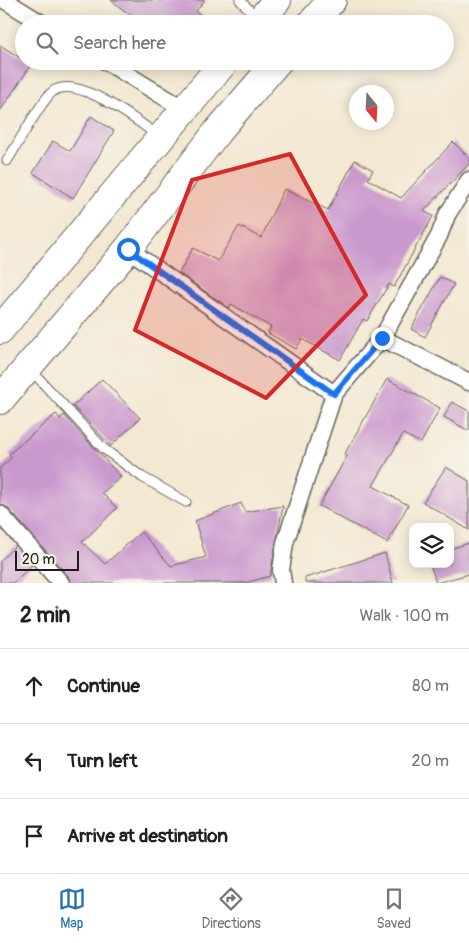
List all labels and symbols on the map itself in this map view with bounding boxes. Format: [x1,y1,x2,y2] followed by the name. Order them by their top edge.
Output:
[349,85,394,130] north arrow
[117,238,140,261] route start
[371,327,394,350] route end
[15,548,79,571] scale bar

